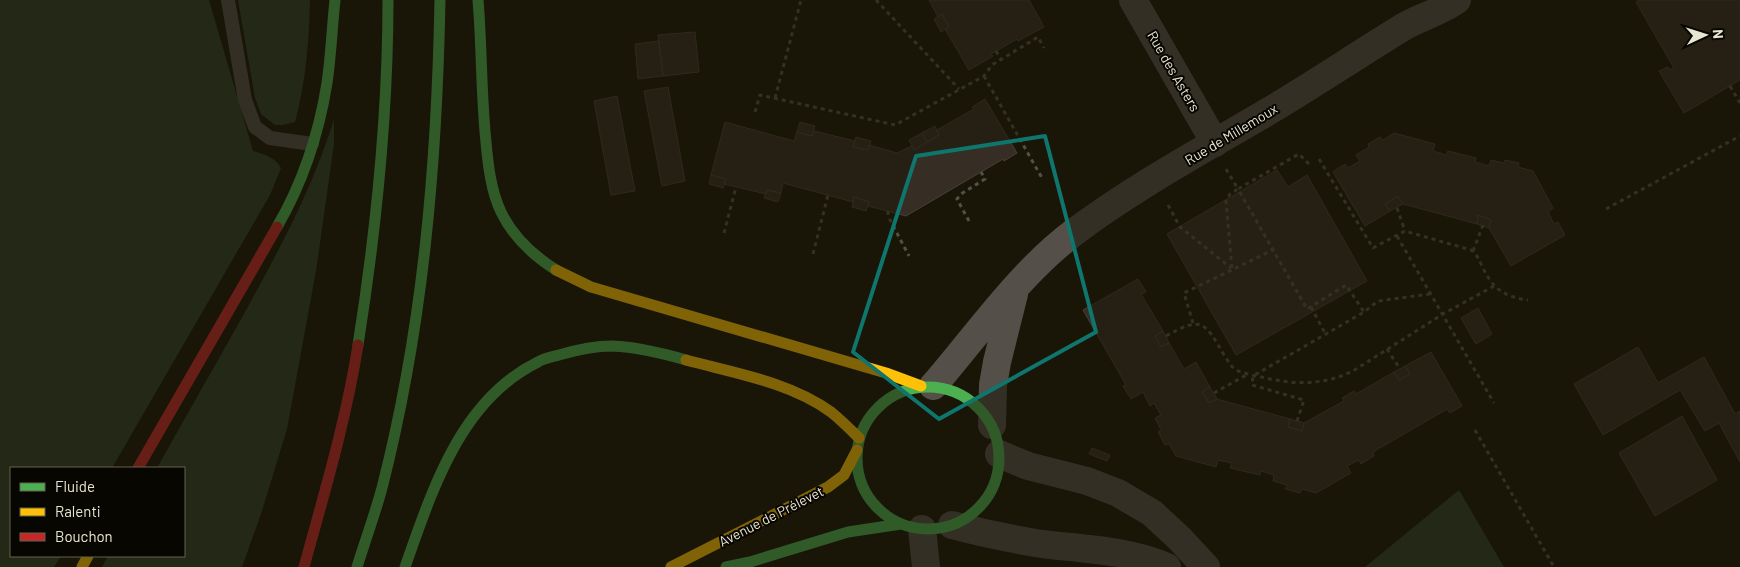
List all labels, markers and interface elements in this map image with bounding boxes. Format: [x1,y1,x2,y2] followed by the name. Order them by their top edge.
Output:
[1680,10,1730,60] north arrow
[1144,28,1204,115] street label: Rue des Asters
[1710,29,1727,39] text: N
[1182,100,1281,168] street label: Rue de Millemoux
[10,467,185,557] legend
[55,477,95,495] text: Fluide
[716,482,826,550] street label: Avenue de Prélevet
[55,502,101,520] text: Ralenti
[55,527,113,545] text: Bouchon

